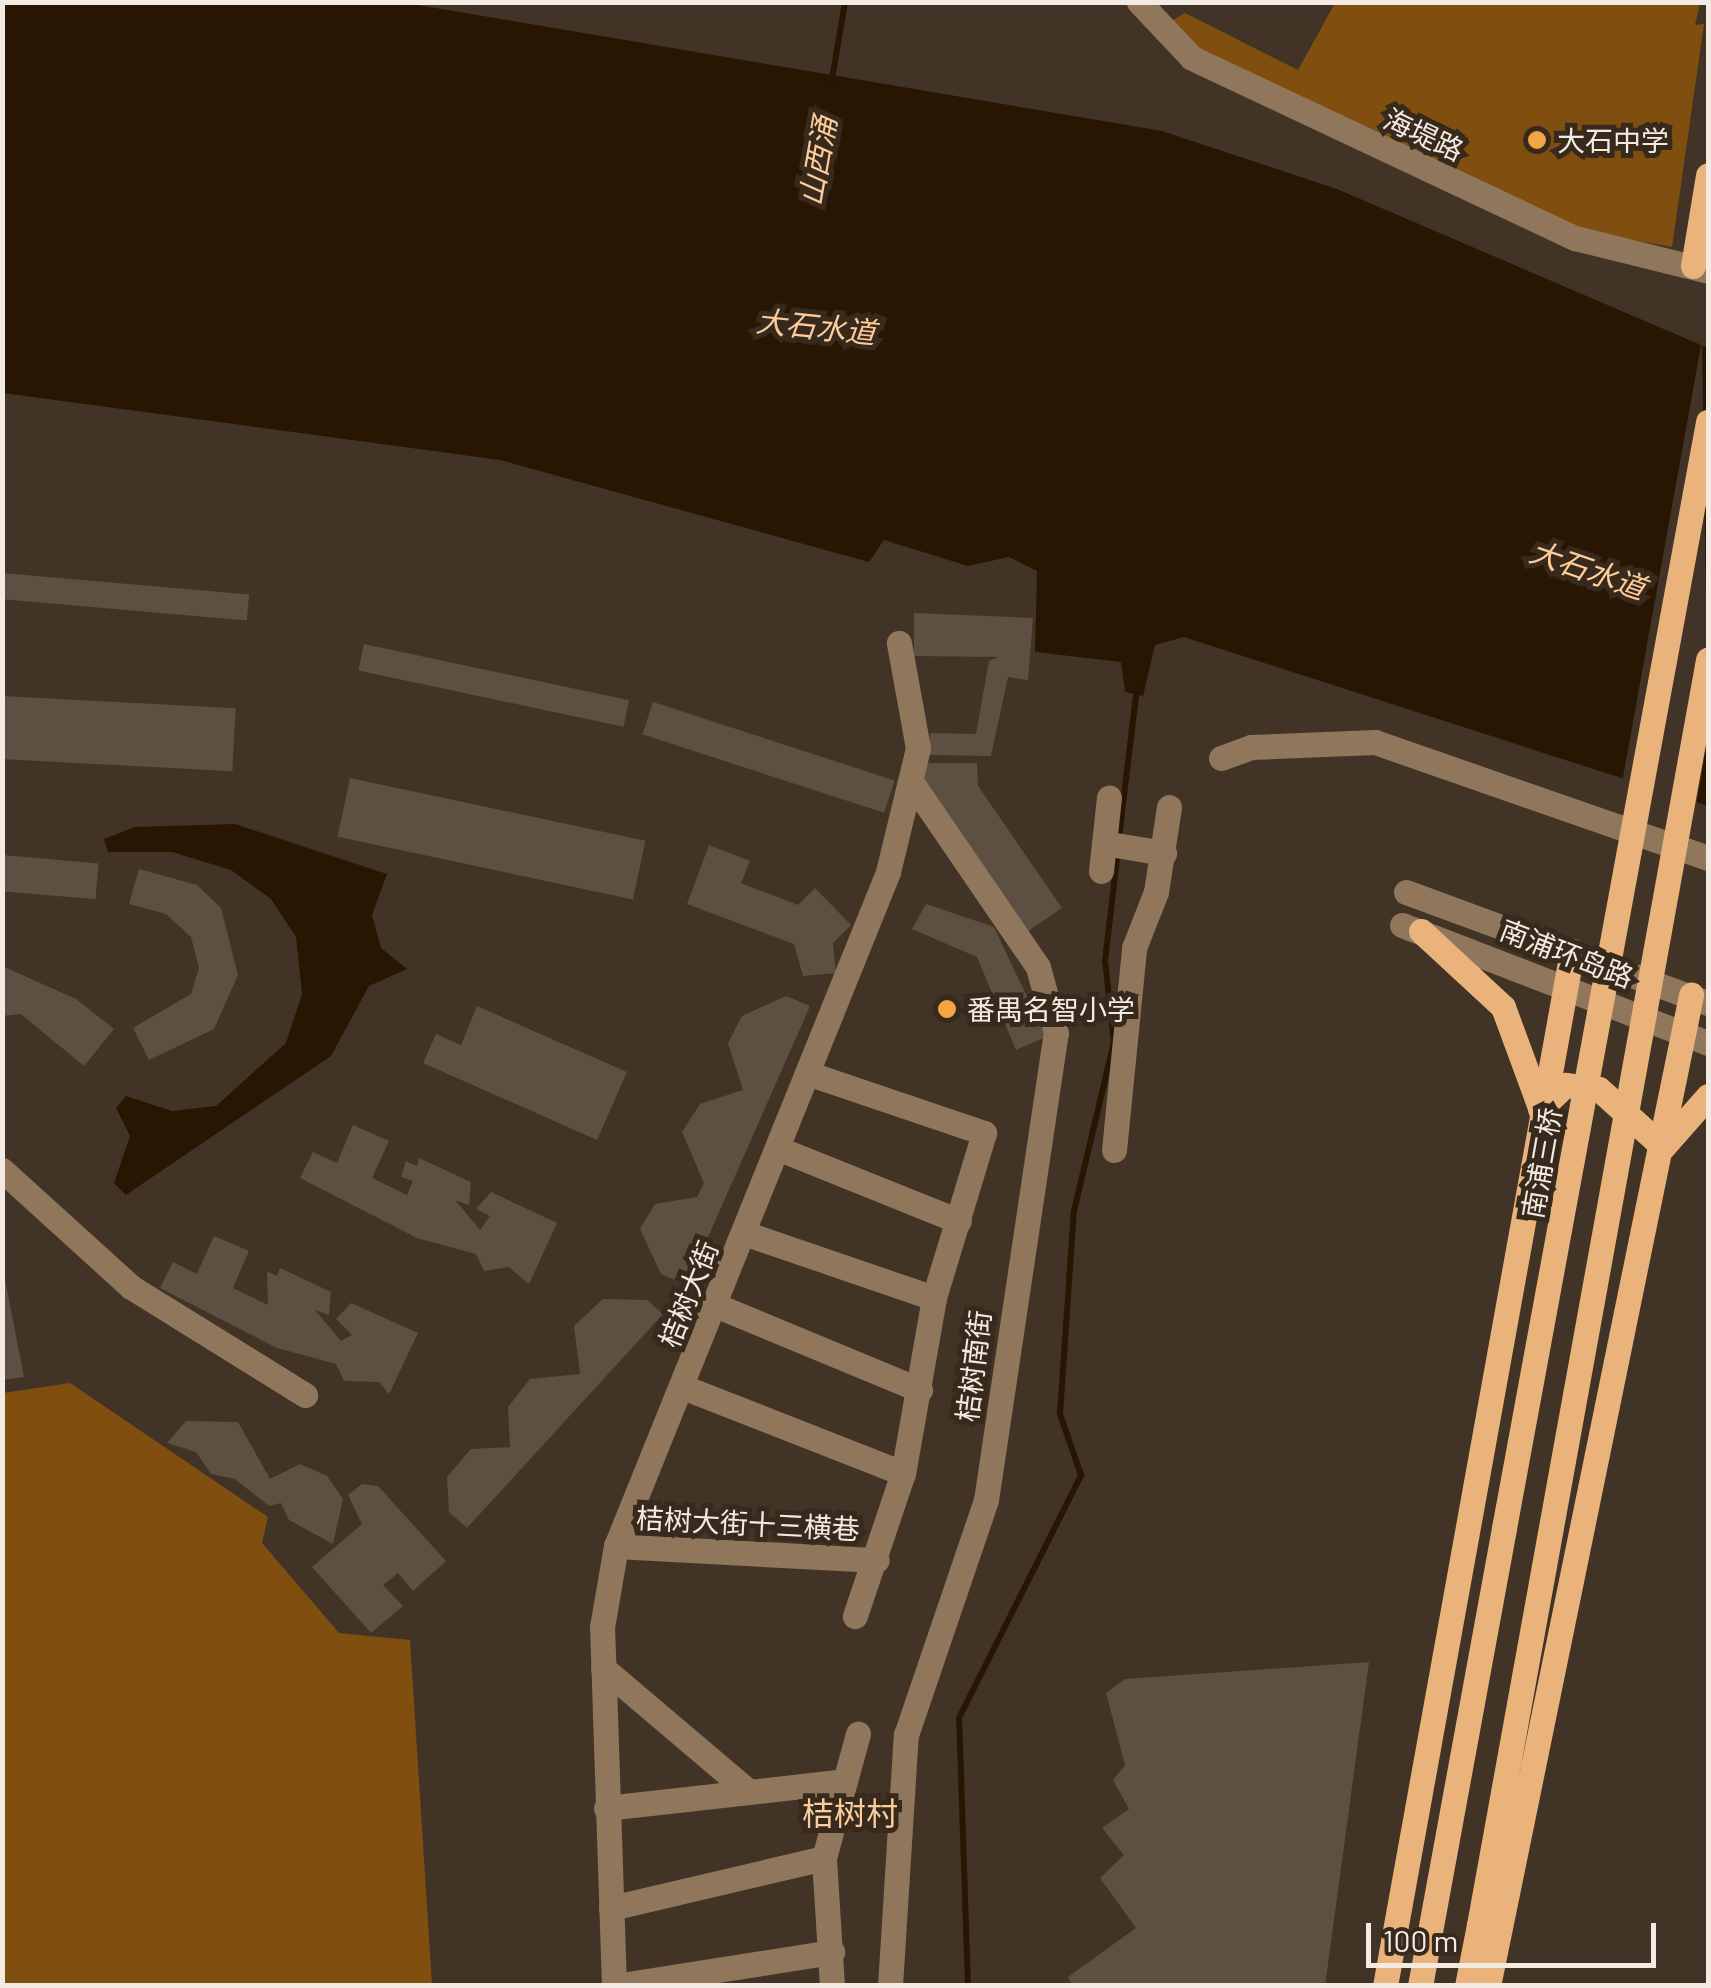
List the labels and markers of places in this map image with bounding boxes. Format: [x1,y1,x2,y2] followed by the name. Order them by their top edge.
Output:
[1557,123,1669,157] place label: 大石中学
[1526,129,1548,151] marker: 大石中学
[967,992,1135,1026] place label: 番禺名智小学
[936,998,958,1020] marker: 番禺名智小学

